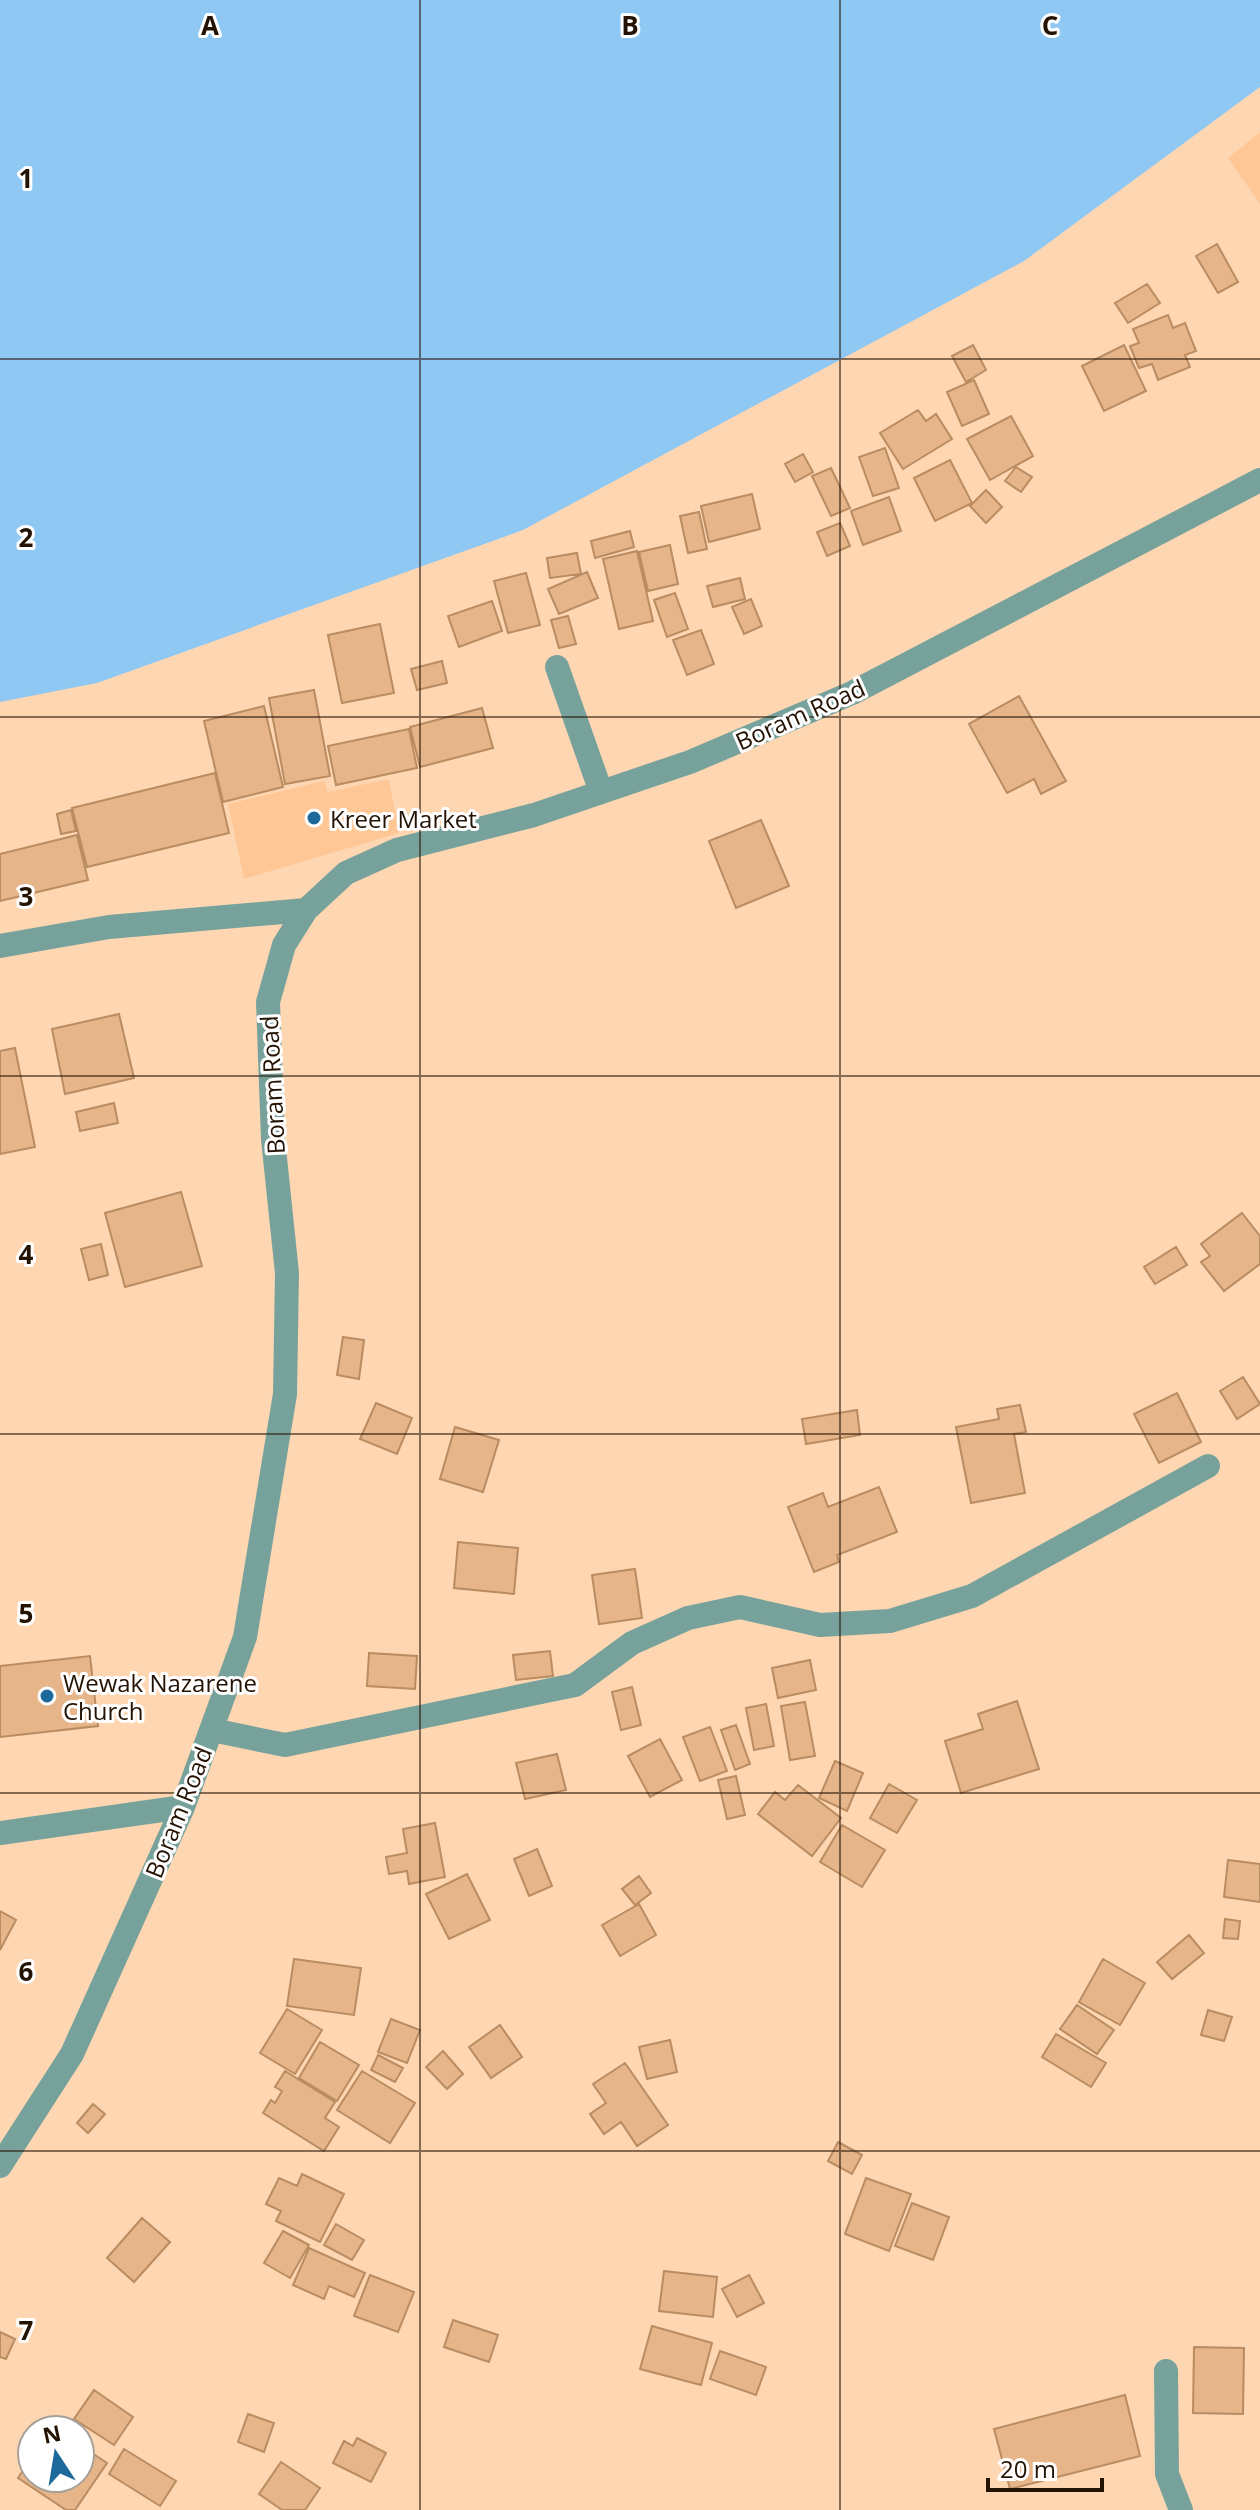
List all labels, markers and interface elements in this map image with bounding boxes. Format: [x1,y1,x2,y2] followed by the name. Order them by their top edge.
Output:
[201,7,219,43] text: A
[621,7,639,43] text: B
[1042,7,1058,43] text: C
[19,160,33,196] text: 1
[19,519,34,555] text: 2
[730,671,870,757] street label: Boram Road
[330,802,477,835] place label: Kreer Market
[305,809,323,827] marker: Kreer Market
[19,878,33,914] text: 3
[252,1015,292,1155] street label: Boram Road
[19,1236,34,1272] text: 4
[19,1595,33,1631] text: 5
[63,1666,257,1727] place label: Wewak Nazarene Church
[38,1687,56,1705] marker: Wewak Nazarene Church
[137,1741,219,1883] street label: Boram Road
[19,1953,34,1989] text: 6
[19,2312,34,2348] text: 7
[16,2414,96,2494] north arrow
[40,2417,64,2450] text: N
[988,2442,1102,2492] scale bar
[1000,2452,1056,2485] text: 20 m

